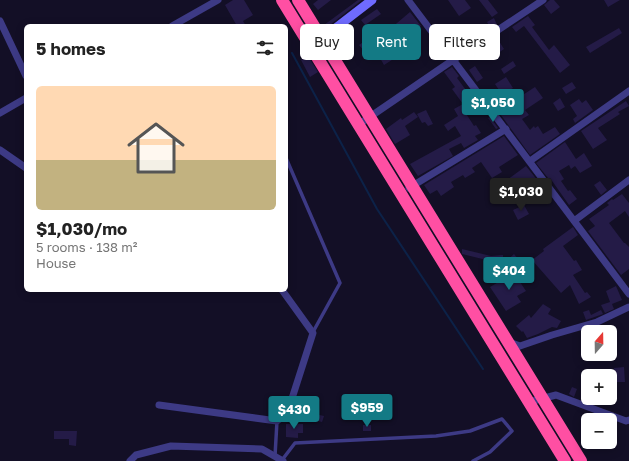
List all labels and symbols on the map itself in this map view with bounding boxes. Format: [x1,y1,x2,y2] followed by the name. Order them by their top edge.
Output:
[460,89,526,123] pin: $1,050
[488,178,554,212] pin: $1,030
[485,257,533,291] pin: $404
[581,325,617,361] north arrow
[343,394,391,428] pin: $959
[270,396,318,430] pin: $430

